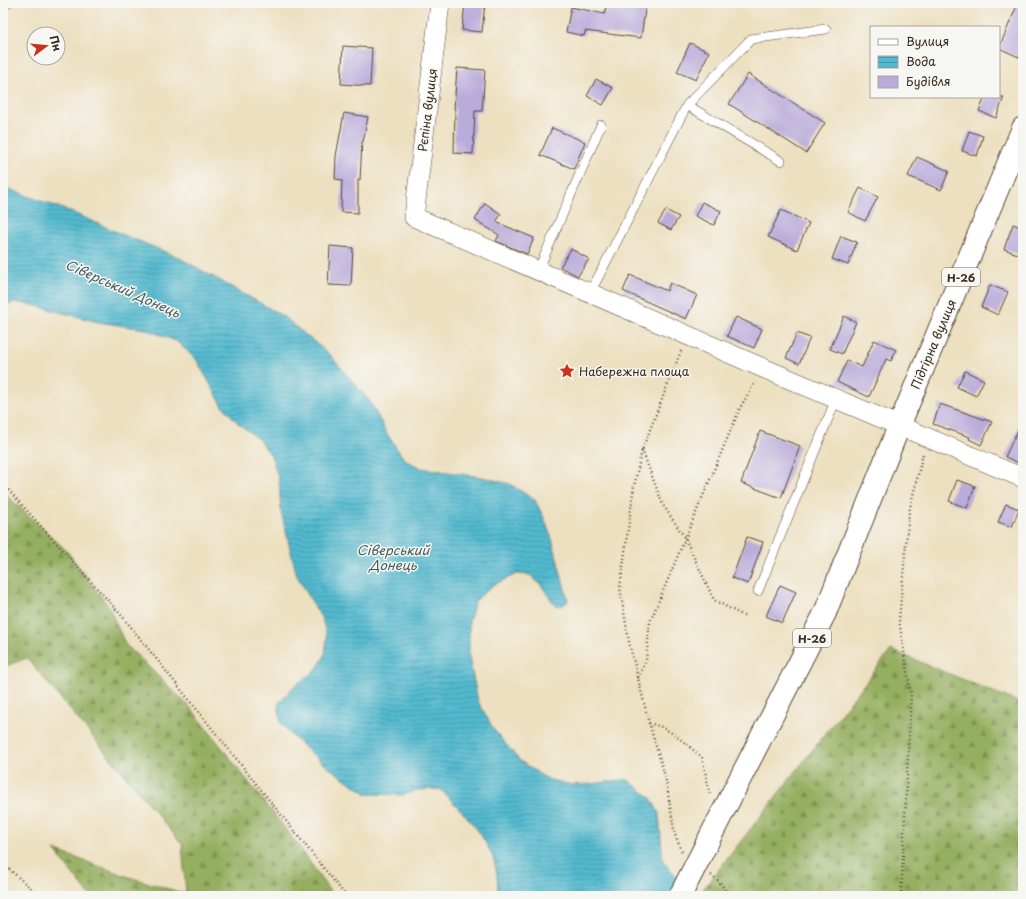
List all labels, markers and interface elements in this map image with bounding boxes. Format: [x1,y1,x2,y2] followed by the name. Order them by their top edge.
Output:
[26,26,66,66] north arrow
[870,26,1000,98] legend
[906,32,949,50] text: Вулиця
[46,33,66,53] text: Пн
[906,52,936,70] text: Вода
[413,67,441,153] street label: Рєпіна вулиця
[906,72,951,90] text: Будівля
[63,254,185,322] water label: Сіверський Донець
[942,268,980,286] road number: Н-26
[906,296,960,392] street label: Підгірна вулиця
[558,362,576,380] place icon: Набережна площа
[579,362,690,380] place label: Набережна площа
[357,540,431,574] water label: Сіверський Донець
[793,629,831,647] road number: Н-26

